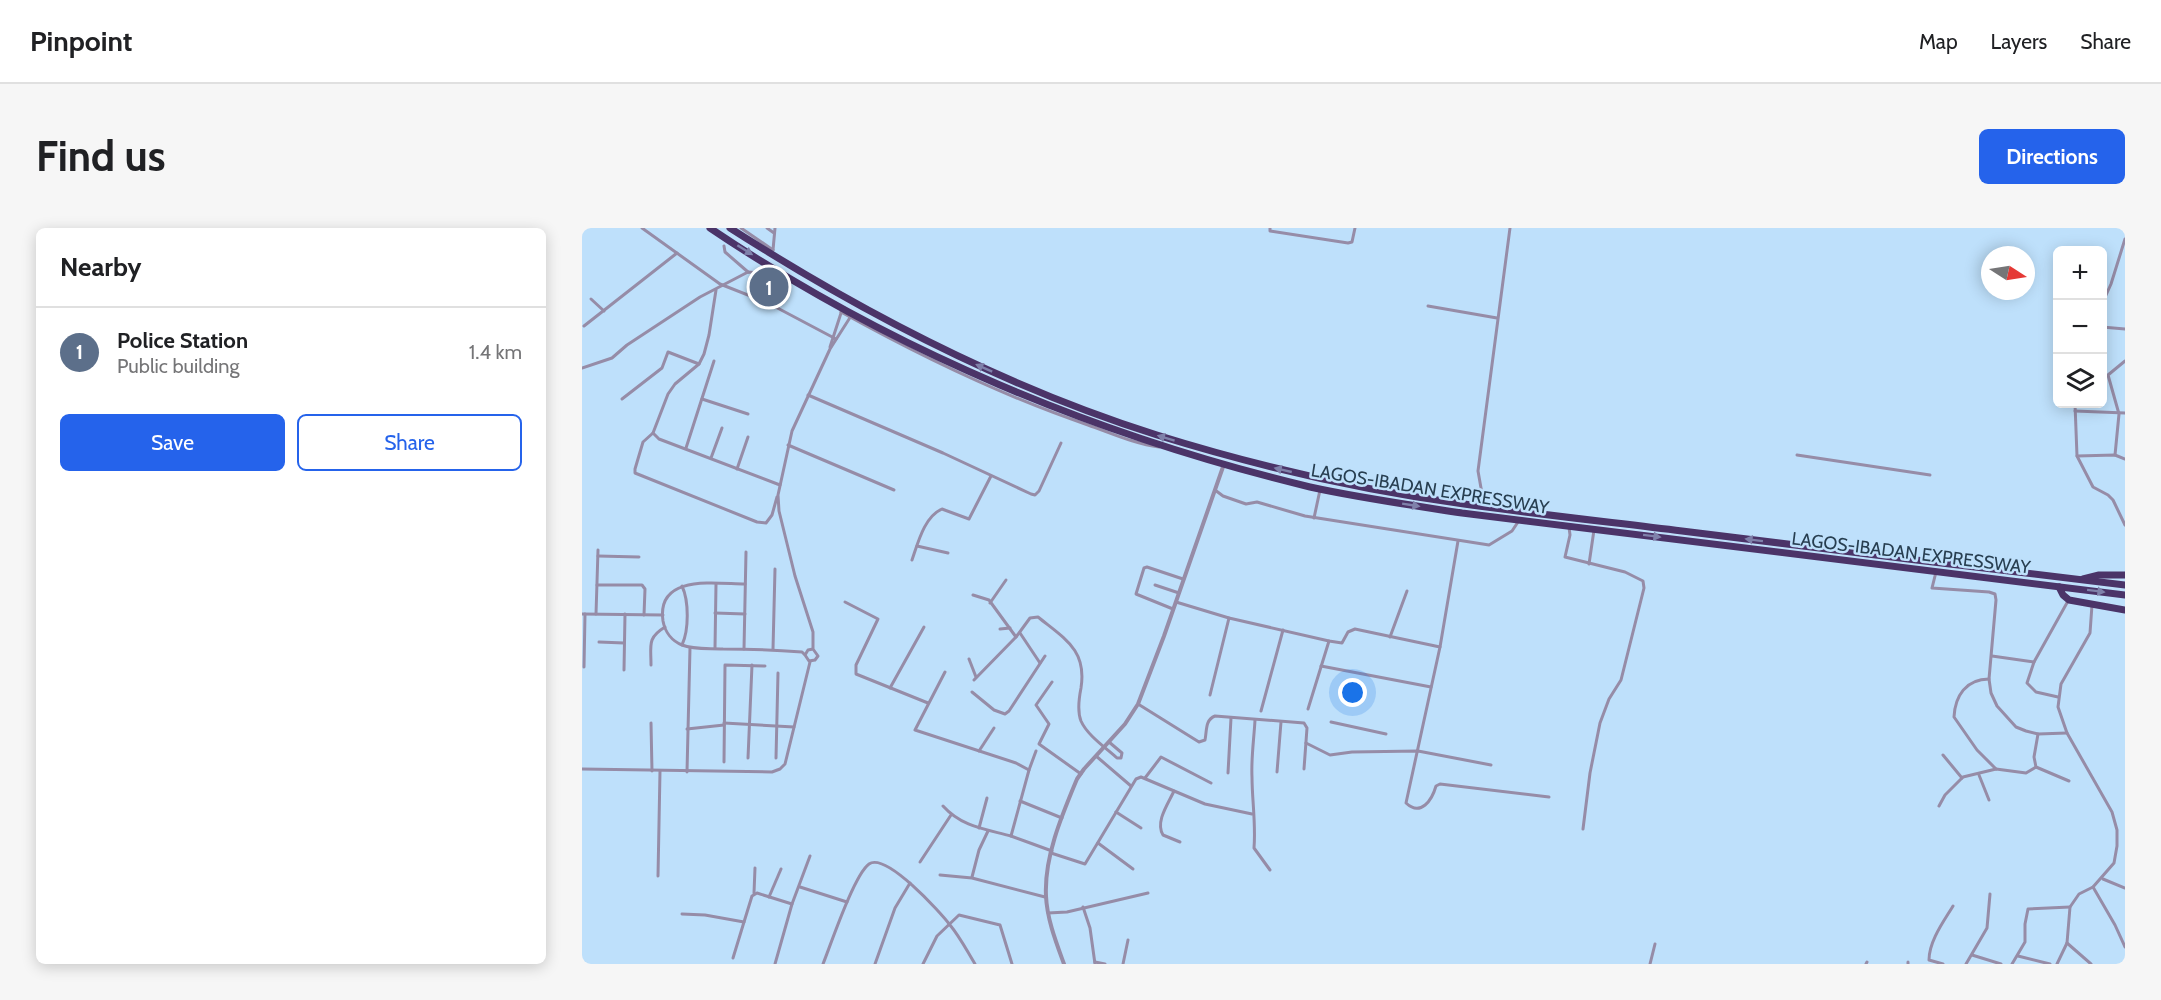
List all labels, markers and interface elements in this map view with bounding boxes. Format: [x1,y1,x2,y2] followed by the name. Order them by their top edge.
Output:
[30,24,132,58] text: Pinpoint
[1919,29,1958,54] text: Map
[1991,29,2047,54] text: Layers
[2080,29,2131,54] text: Share
[1979,129,2125,184] button: Directions
[36,130,165,182] text: Find us
[737,245,753,256] one-way arrow
[1981,246,2035,300] north arrow
[2053,246,2107,408] map controls
[2053,246,2107,300] button: +
[60,251,141,283] text: Nearby
[750,264,789,310] pin: 1
[2053,300,2107,354] button: −
[117,327,248,354] text: Police Station
[76,340,83,364] text: 1
[469,340,522,364] text: 1.4 km
[117,354,239,378] text: Public building
[2053,354,2107,408] button: layers
[976,364,993,373] one-way arrow
[60,414,285,471] button: Save
[297,414,522,471] button: Share
[1157,433,1175,442] one-way arrow
[1310,459,1551,519] street label: LAGOS-IBADAN EXPRESSWAY
[1273,464,1292,474] one-way arrow
[1401,501,1420,510] one-way arrow
[1790,527,2032,579] street label: LAGOS-IBADAN EXPRESSWAY
[1643,532,1662,541] one-way arrow
[1745,535,1764,545] one-way arrow
[2086,587,2105,596] one-way arrow
[1338,678,1367,707] your location

